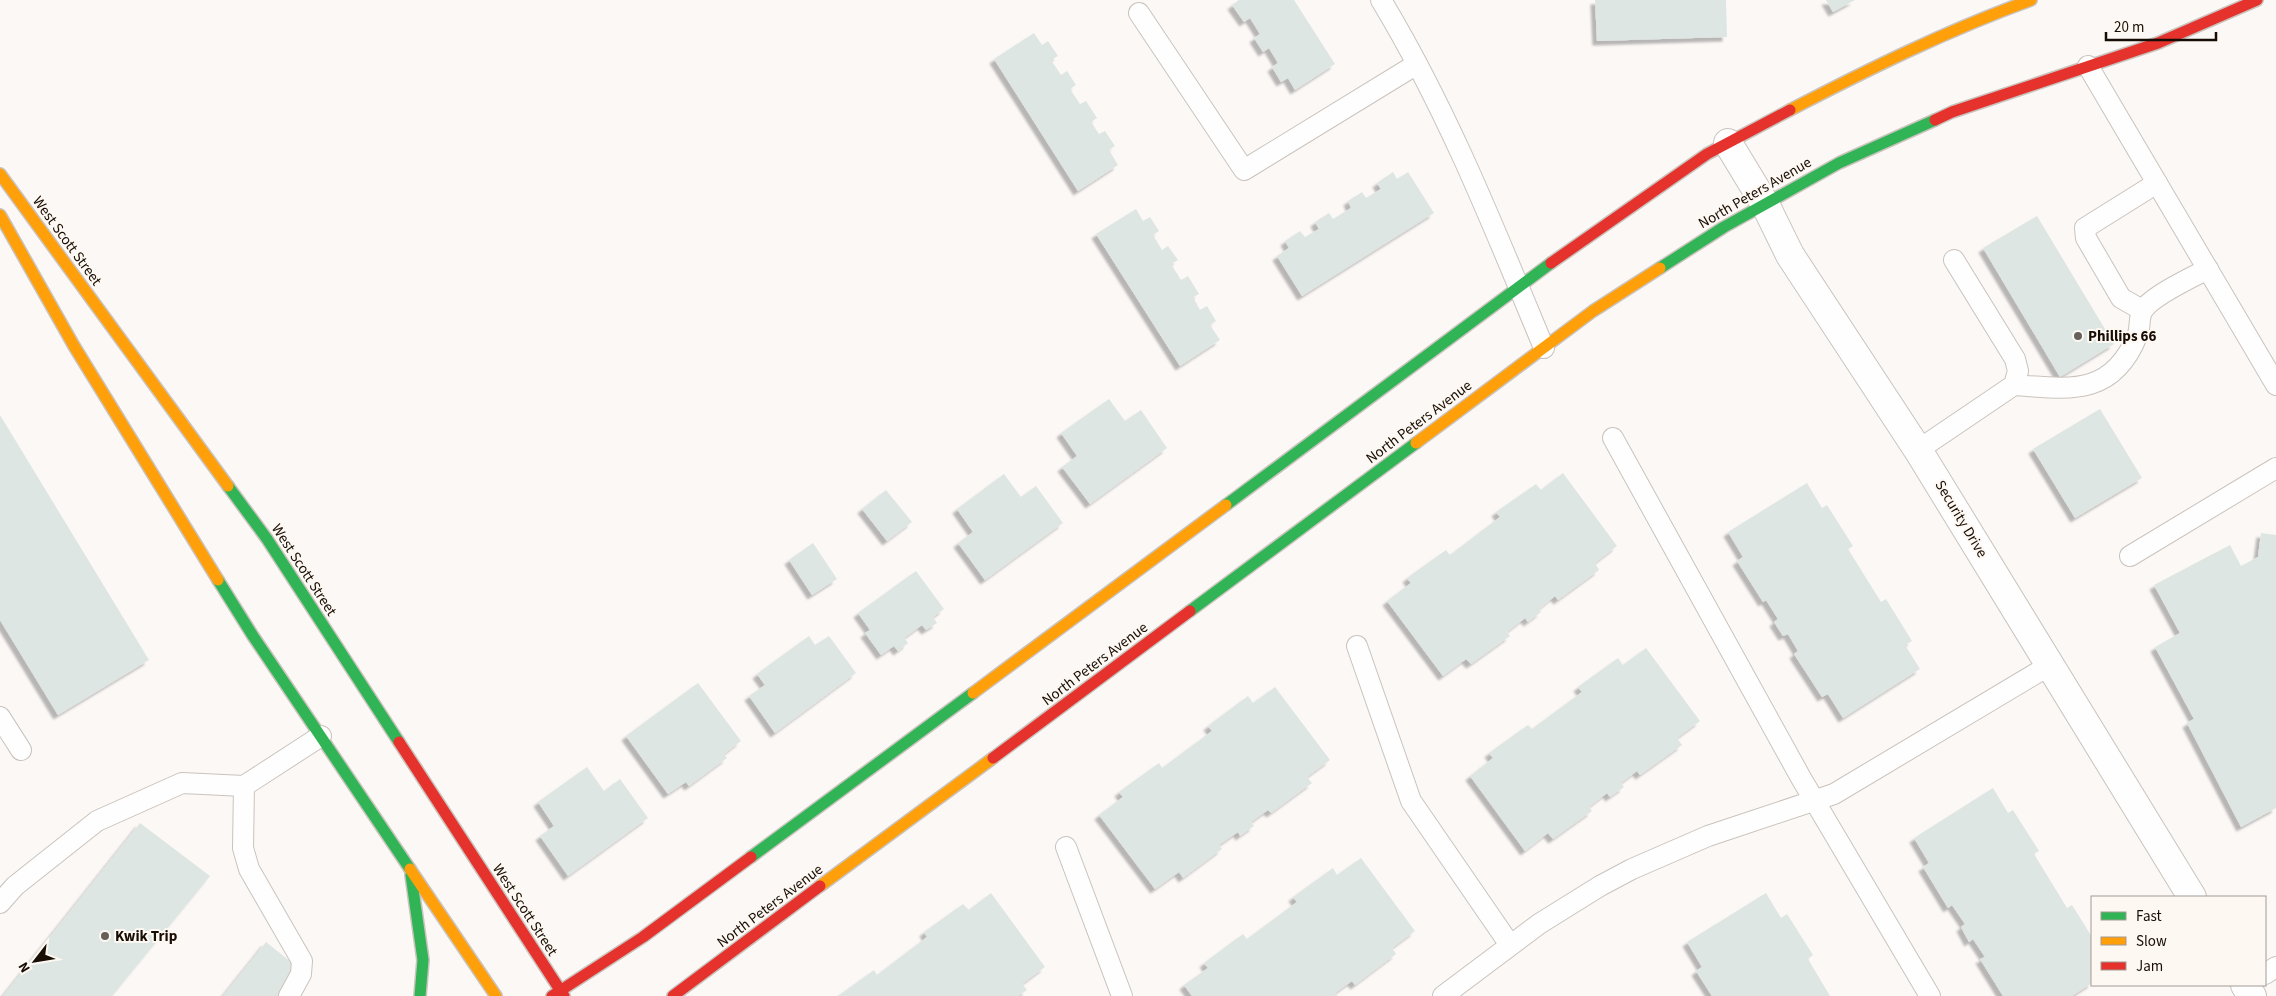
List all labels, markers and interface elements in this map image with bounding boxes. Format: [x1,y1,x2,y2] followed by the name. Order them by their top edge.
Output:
[2106,10,2216,42] scale bar
[2114,17,2144,38] text: 20 m
[1694,152,1816,234] street label: North Peters Avenue
[27,192,107,290] street label: West Scott Street
[2088,326,2156,347] place label: Phillips 66
[2072,330,2084,342] marker: Phillips 66
[1362,375,1476,469] street label: North Peters Avenue
[1930,476,1992,562] street label: Security Drive
[266,520,342,620] street label: West Scott Street
[1038,617,1152,711] street label: North Peters Avenue
[713,859,827,953] street label: North Peters Avenue
[487,860,563,960] street label: West Scott Street
[2091,896,2266,986] legend
[2136,906,2162,927] text: Fast
[115,926,178,947] place label: Kwik Trip
[99,930,111,942] marker: Kwik Trip
[2136,931,2167,952] text: Slow
[10,936,60,986] north arrow
[2136,956,2163,977] text: Jam
[14,958,36,976] text: N

